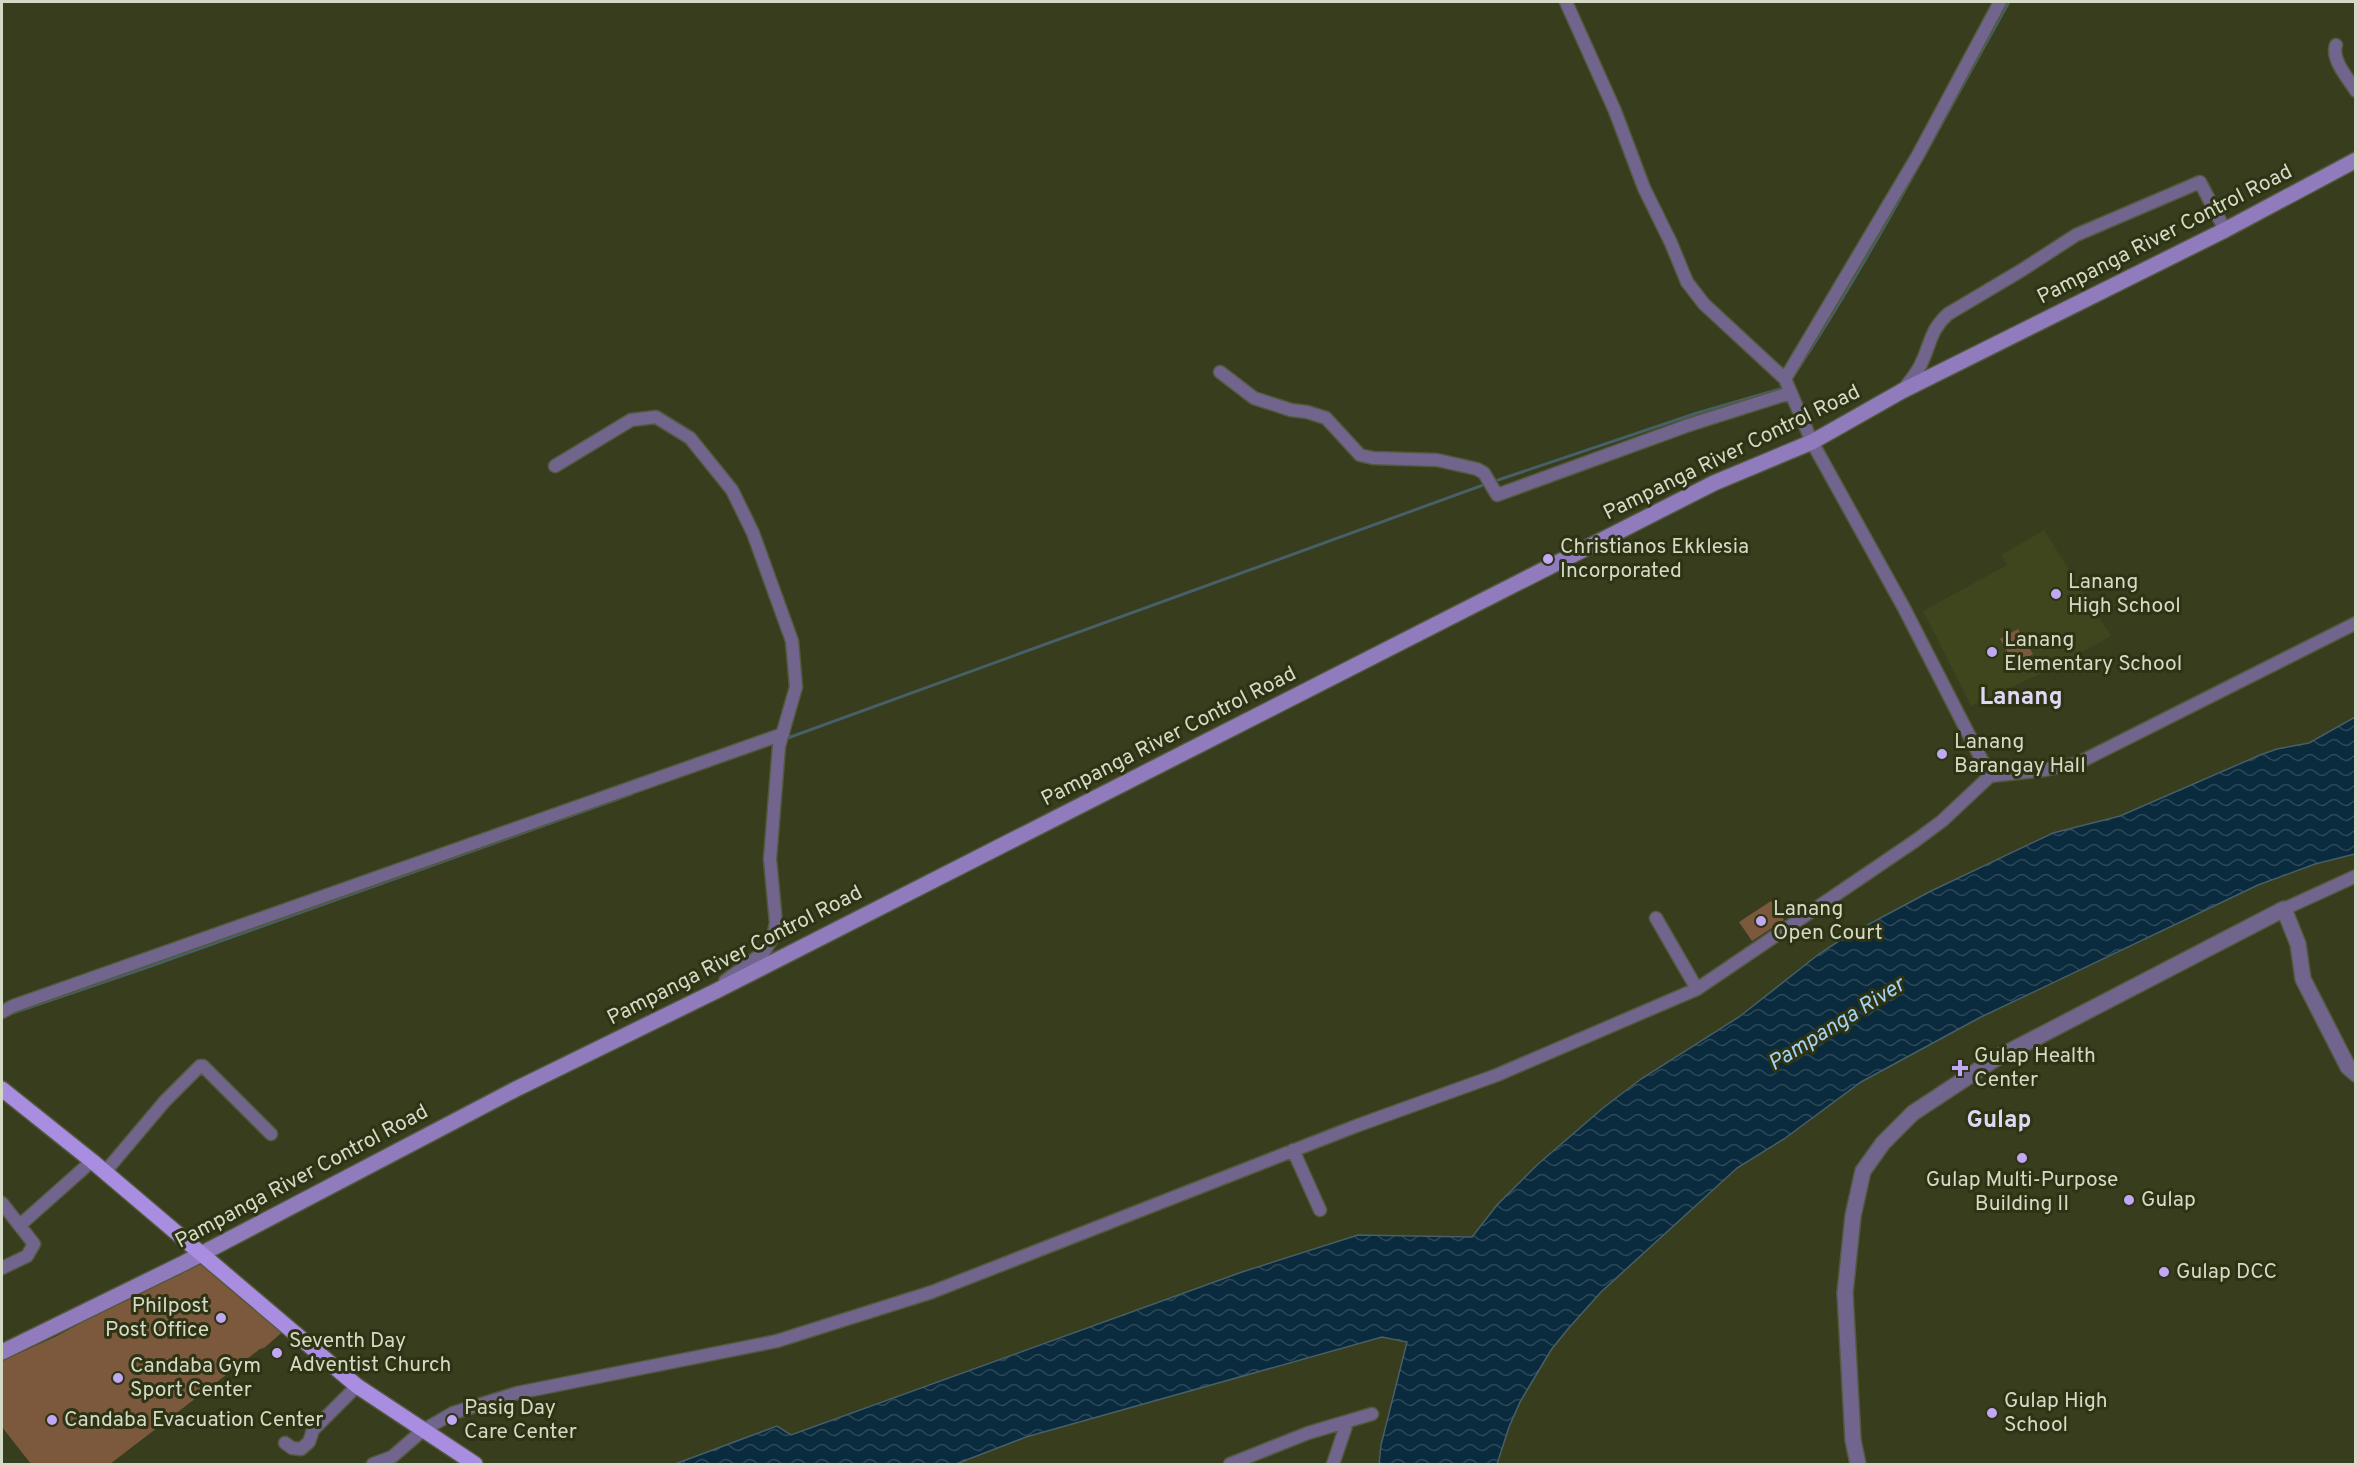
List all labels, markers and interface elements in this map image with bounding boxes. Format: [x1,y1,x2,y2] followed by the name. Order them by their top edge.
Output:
[2033,159,2297,311] street label: Pampanga River Control Road
[1599,379,1865,527] street label: Pampanga River Control Road
[1560,534,1749,585] place label: Christianos Ekklesia Incorporated
[1541,552,1555,566] marker: Christianos Ekklesia Incorporated
[2068,569,2181,620] place label: Lanang High School
[2049,587,2063,601] marker: Lanang High School
[2004,627,2182,678] place label: Lanang Elementary School
[1985,645,1999,659] marker: Lanang Elementary School
[1037,661,1301,813] street label: Pampanga River Control Road
[1979,683,2063,713] district label: Lanang
[1954,729,2086,780] place label: Lanang Barangay Hall
[1935,747,1949,761] marker: Lanang Barangay Hall
[603,880,867,1032] street label: Pampanga River Control Road
[1773,896,1883,947] place label: Lanang Open Court
[1754,914,1768,928] marker: Lanang Open Court
[1764,971,1912,1078] water label: Pampanga River
[1974,1043,2096,1094] place label: Gulap Health Center
[1951,1059,1969,1077] marker: Gulap Health Center
[171,1099,433,1255] street label: Pampanga River Control Road
[1967,1106,2031,1136] district label: Gulap
[2015,1151,2029,1165] marker: Gulap Multi-Purpose Building II
[1926,1167,2118,1218] place label: Gulap Multi-Purpose Building II
[2141,1187,2196,1214] place label: Gulap
[2122,1193,2136,1207] marker: Gulap
[2176,1259,2277,1286] place label: Gulap DCC
[2157,1265,2171,1279] marker: Gulap DCC
[105,1293,209,1344] place label: Philpost Post Office
[214,1311,228,1325] marker: Philpost Post Office
[289,1328,451,1379] place label: Seventh Day Adventist Church
[270,1346,284,1360] marker: Seventh Day Adventist Church
[130,1353,261,1404] place label: Candaba Gym Sport Center
[111,1371,125,1385] marker: Candaba Gym Sport Center
[2004,1388,2108,1439] place label: Gulap High School
[464,1395,577,1446] place label: Pasig Day Care Center
[1985,1406,1999,1420] marker: Gulap High School
[64,1407,323,1434] place label: Candaba Evacuation Center
[45,1413,59,1427] marker: Candaba Evacuation Center
[445,1413,459,1427] marker: Pasig Day Care Center

